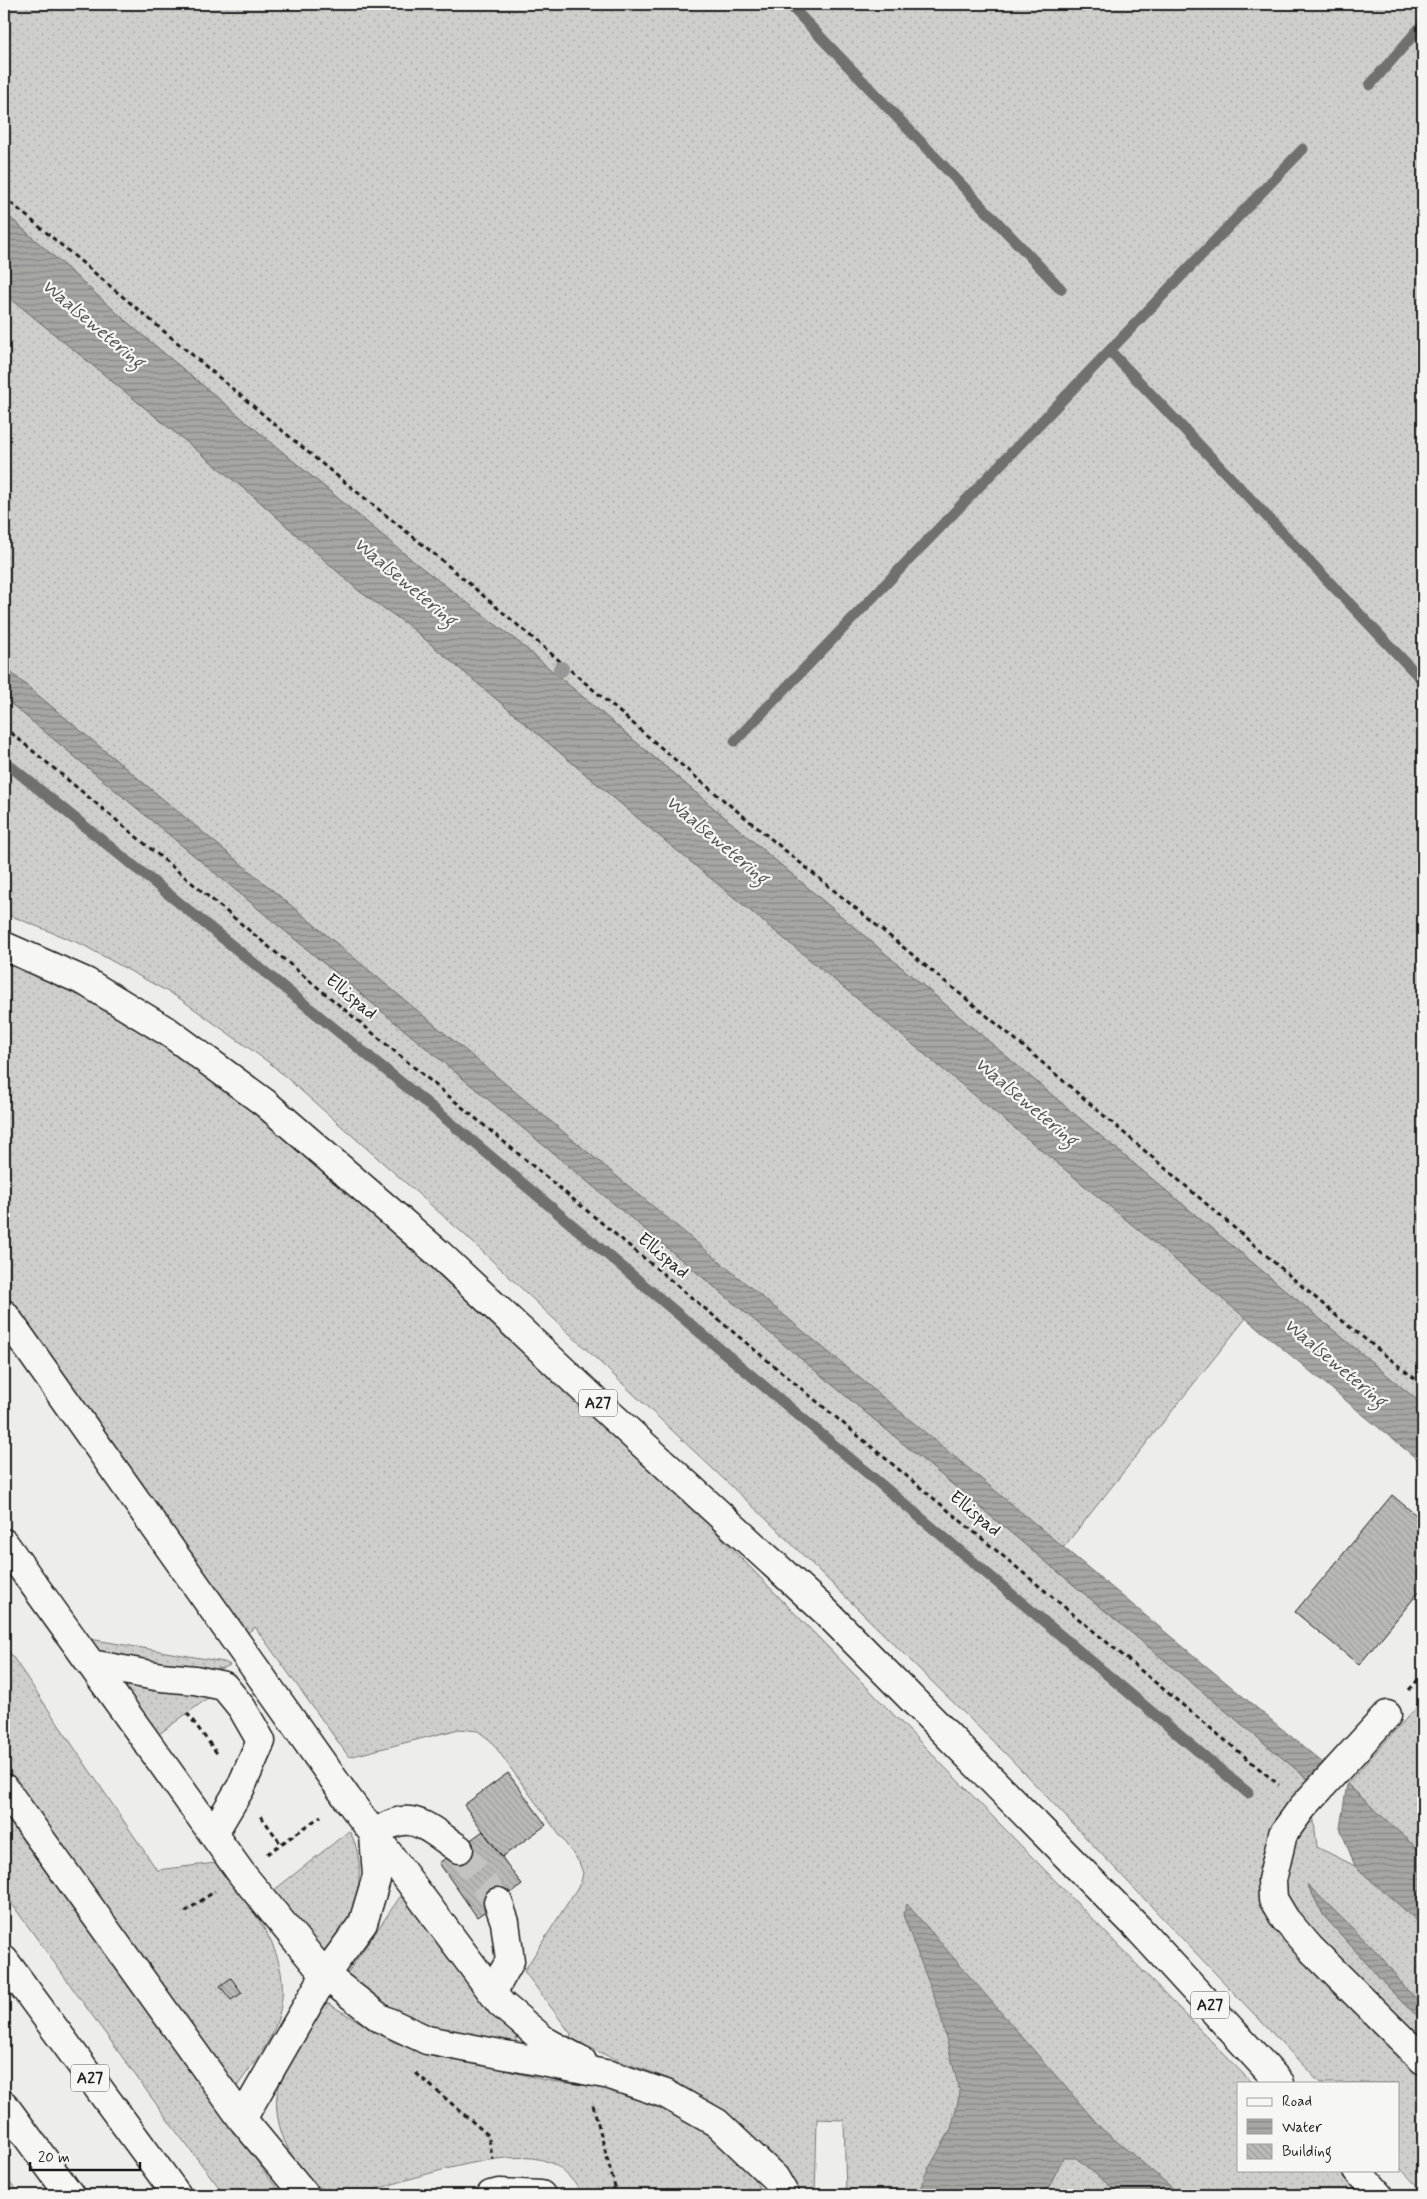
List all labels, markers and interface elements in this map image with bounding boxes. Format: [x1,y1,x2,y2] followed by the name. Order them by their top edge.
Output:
[35,274,151,377] water label: Waalsewetering
[347,532,463,635] water label: Waalsewetering
[659,790,775,893] water label: Waalsewetering
[320,969,382,1025] street label: Ellispad
[968,1052,1084,1155] water label: Waalsewetering
[632,1228,694,1284] street label: Ellispad
[1277,1313,1393,1416] water label: Waalsewetering
[579,1390,617,1416] road number: A27
[944,1486,1006,1542] street label: Ellispad
[1191,1992,1229,2018] road number: A27
[71,2064,109,2092] road number: A27
[1237,2082,1400,2172] legend
[1282,2092,1312,2112] text: Road
[1282,2118,1322,2138] text: Water
[30,2139,140,2171] scale bar
[1282,2142,1332,2163] text: Building
[38,2148,70,2168] text: 20 m

